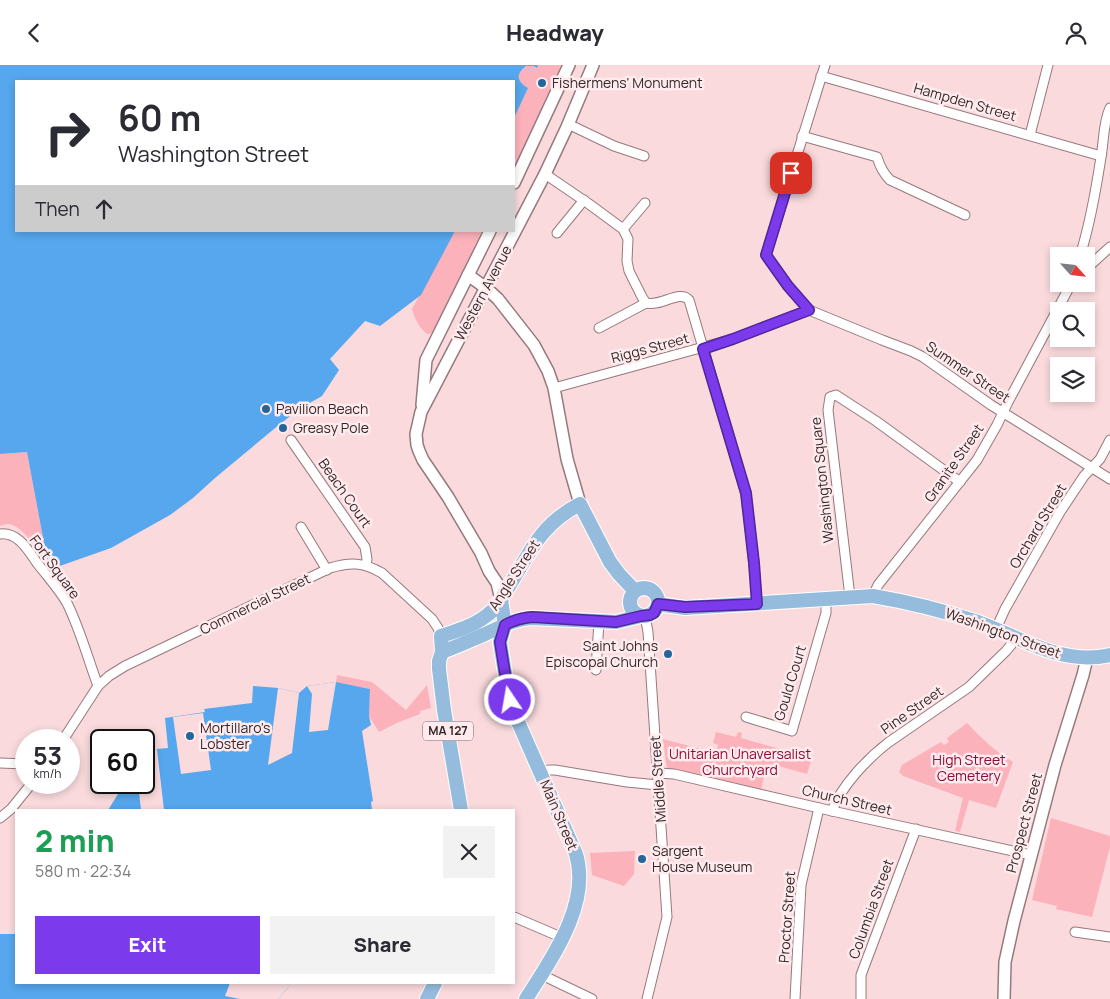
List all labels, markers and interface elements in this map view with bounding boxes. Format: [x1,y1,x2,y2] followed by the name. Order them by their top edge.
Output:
[506,18,604,48] text: Headway
[20,19,48,47] icon: back
[1062,19,1090,47] icon: person
[552,73,703,92] place label: Fishermens' Monument
[536,77,548,89] marker: Fishermens' Monument
[912,78,1019,125] street label: Hampden Street
[118,94,201,142] text: 60 m
[35,100,100,165] icon: right
[118,139,309,169] text: Washington Street
[770,152,812,194] pin
[777,159,805,187] icon: arrive
[90,195,118,223] icon: ahead
[35,196,80,222] text: Then
[449,242,516,344] street label: Western Avenue
[1050,247,1095,293] north arrow
[1050,247,1095,402] map controls
[1050,302,1095,347] button: search
[609,328,691,367] street label: Riggs Street
[922,336,1014,407] street label: Summer Street
[1050,357,1095,402] button: layers
[276,399,368,418] place label: Pavilion Beach
[260,403,272,415] marker: Pavilion Beach
[805,416,838,544] street label: Washington Square
[293,418,369,437] place label: Greasy Pole
[920,420,988,506] street label: Granite Street
[277,422,289,434] marker: Greasy Pole
[315,454,377,531] street label: Beach Court
[1005,479,1071,572] street label: Orchard Street
[26,531,85,603] street label: Fort Square
[484,535,544,614] street label: Angle Street
[196,568,314,639] street label: Commercial Street
[943,603,1064,662] street label: Washington Street
[546,636,658,671] place label: Saint Johns Episcopal Church
[769,642,810,723] street label: Gould Court
[662,648,674,660] marker: Saint Johns Episcopal Church
[483,673,535,725] position arrow
[877,681,947,738] street label: Pine Street
[200,718,270,753] place label: Mortillaro's Lobster
[423,721,473,741] road number: MA 127
[90,729,155,794] speed limit sign: 60
[184,730,196,742] marker: Mortillaro's Lobster
[645,735,670,823] street label: Middle Street
[33,738,62,773] text: 53
[669,744,811,779] park label: Unitarian Unaversalist Churchyard
[932,750,1006,785] park label: High Street Cemetery
[34,765,61,782] text: km/h
[1001,770,1046,875] street label: Prospect Street
[536,777,583,853] street label: Main Street
[800,780,894,819] street label: Church Street
[35,820,115,861] text: 2 min
[443,826,495,878] button: close
[652,841,752,876] place label: Sargent House Museum
[636,853,648,865] marker: Sargent House Museum
[844,856,898,961] street label: Columbia Street
[35,860,131,882] text: 580 m · 22:34
[774,870,799,964] street label: Proctor Street
[35,916,260,974] button: Exit
[270,916,495,974] button: Share

